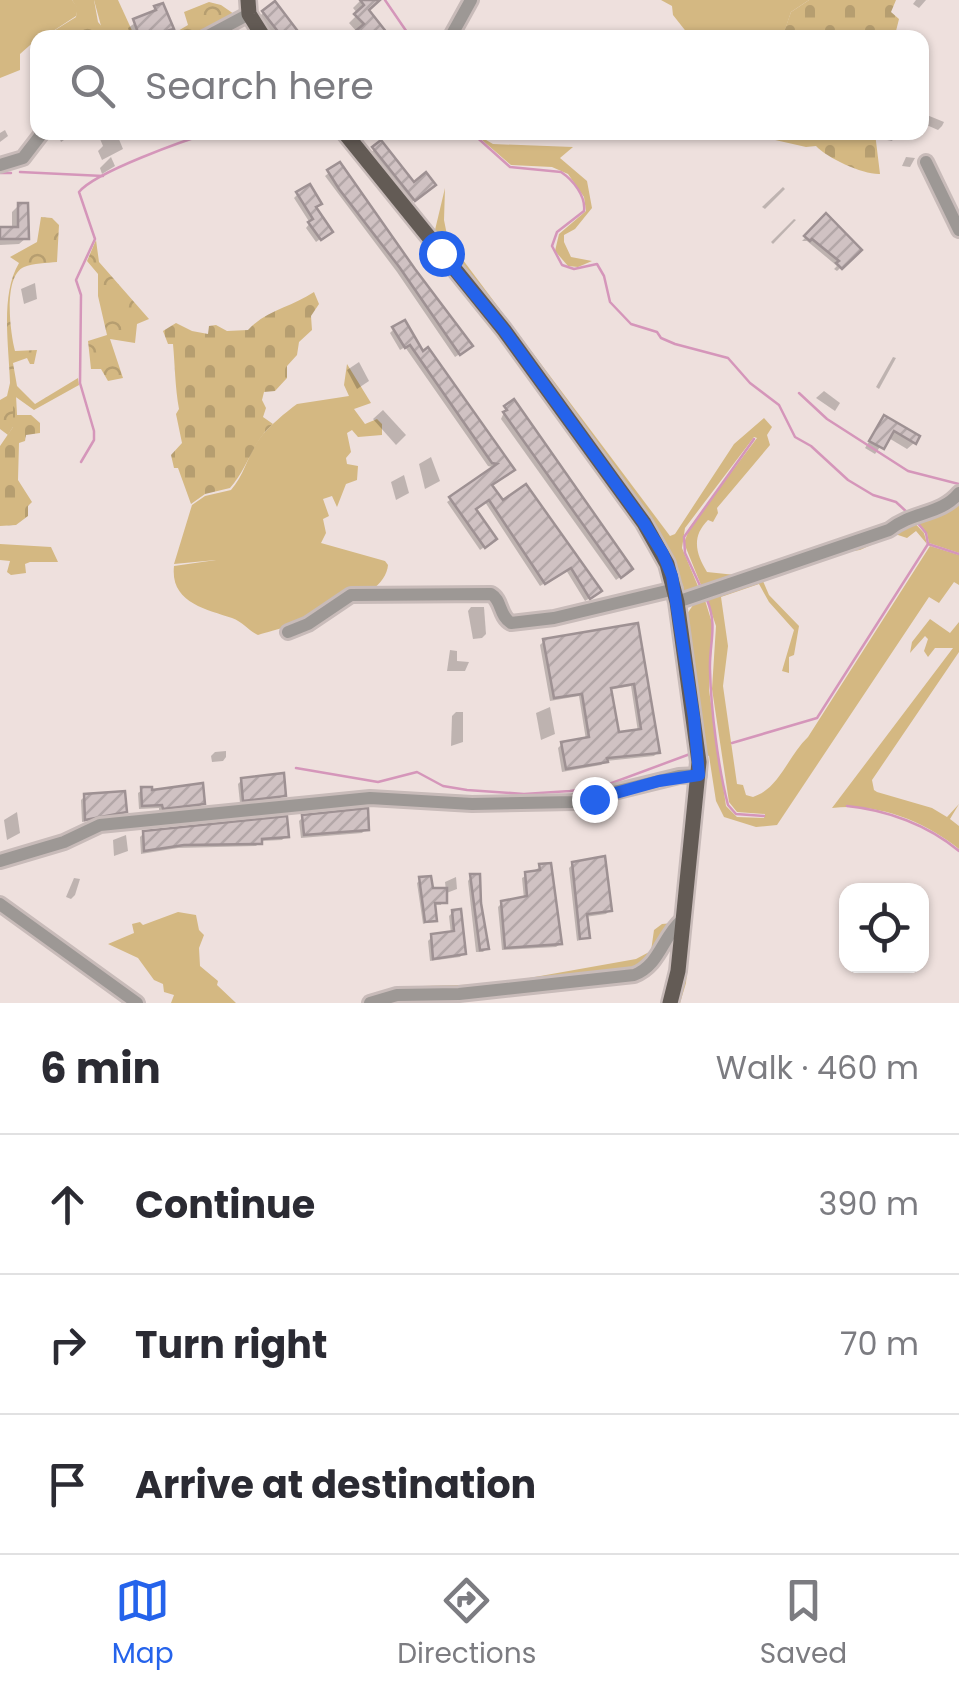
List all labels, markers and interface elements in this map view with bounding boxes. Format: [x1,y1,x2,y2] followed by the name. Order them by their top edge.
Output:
[30,30,929,140] search box
[65,58,120,113] icon: search
[145,59,374,112] text: Search here
[419,231,465,277] route start
[572,777,618,823] route end
[839,883,929,973] map controls
[839,883,929,973] button: locate
[40,1039,161,1098] text: 6 min
[716,1045,919,1090] text: Walk · 460 m
[40,1177,95,1232] icon: ahead
[135,1178,315,1231] text: Continue
[818,1181,919,1226] text: 390 m
[40,1317,95,1372] icon: right
[135,1318,327,1371] text: Turn right
[840,1321,919,1366] text: 70 m
[40,1457,95,1512] icon: arrive
[135,1458,536,1511] text: Arrive at destination
[112,1573,174,1675] tab: Map
[397,1573,536,1675] tab: Directions
[760,1573,847,1675] tab: Saved

